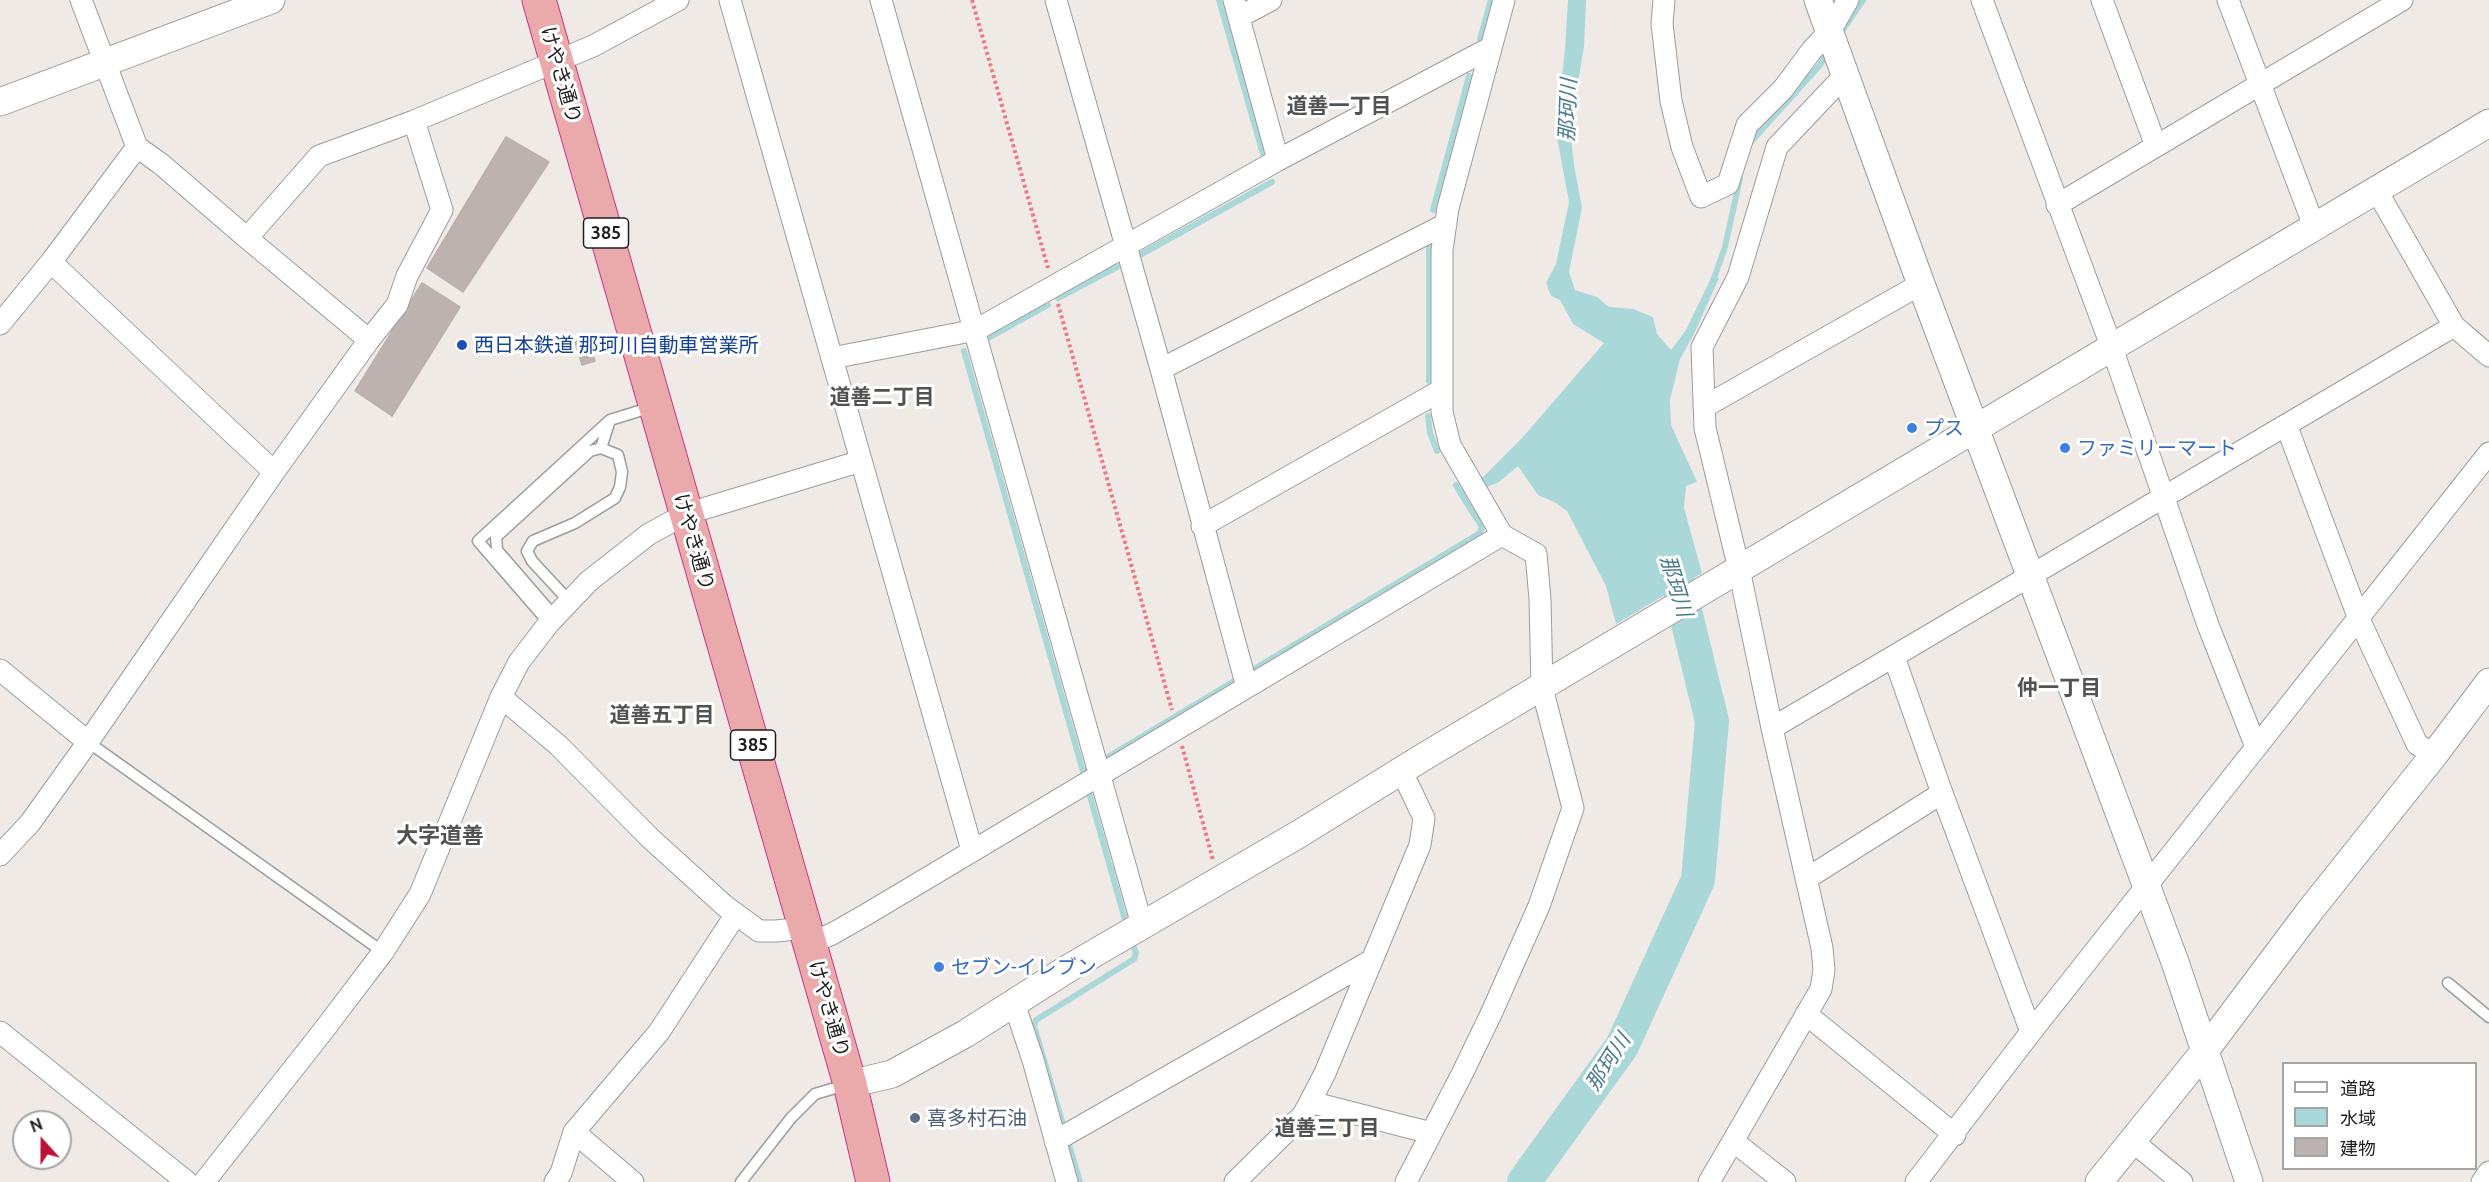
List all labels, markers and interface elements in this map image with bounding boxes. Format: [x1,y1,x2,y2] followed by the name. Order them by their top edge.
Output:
[536,24,586,126] street label: けやき通り
[1554,78,1582,142] water label: 那珂川
[1287,93,1391,119] district label: 道善一丁目
[584,218,628,248] road number: 385
[474,333,759,357] place label: 西日本鉄道 那珂川自動車営業所
[455,338,469,352] marker: 西日本鉄道 那珂川自動車営業所
[830,384,934,410] district label: 道善二丁目
[1924,416,1964,440] place label: プス
[1905,421,1919,435] marker: プス
[2077,436,2237,460] place label: ファミリーマート
[2058,441,2072,455] marker: ファミリーマート
[669,491,719,593] street label: けやき通り
[1655,552,1697,620] water label: 那珂川
[2017,675,2101,701] district label: 仲一丁目
[610,702,714,728] district label: 道善五丁目
[730,730,776,760] road number: 385
[396,823,484,849] district label: 大字道善
[951,955,1097,979] place label: セブン-イレブン
[804,958,854,1060] street label: けやき通り
[932,960,946,974] marker: セブン-イレブン
[1580,1029,1636,1095] water label: 那珂川
[2282,1062,2477,1170] legend
[2340,1078,2376,1098] text: 道路
[927,1106,1027,1130] place label: 喜多村石油
[2340,1108,2376,1128] text: 水域
[12,1110,72,1170] north arrow
[908,1111,922,1125] marker: 喜多村石油
[27,1115,45,1136] text: N
[1275,1115,1379,1141] district label: 道善三丁目
[2340,1138,2376,1158] text: 建物

